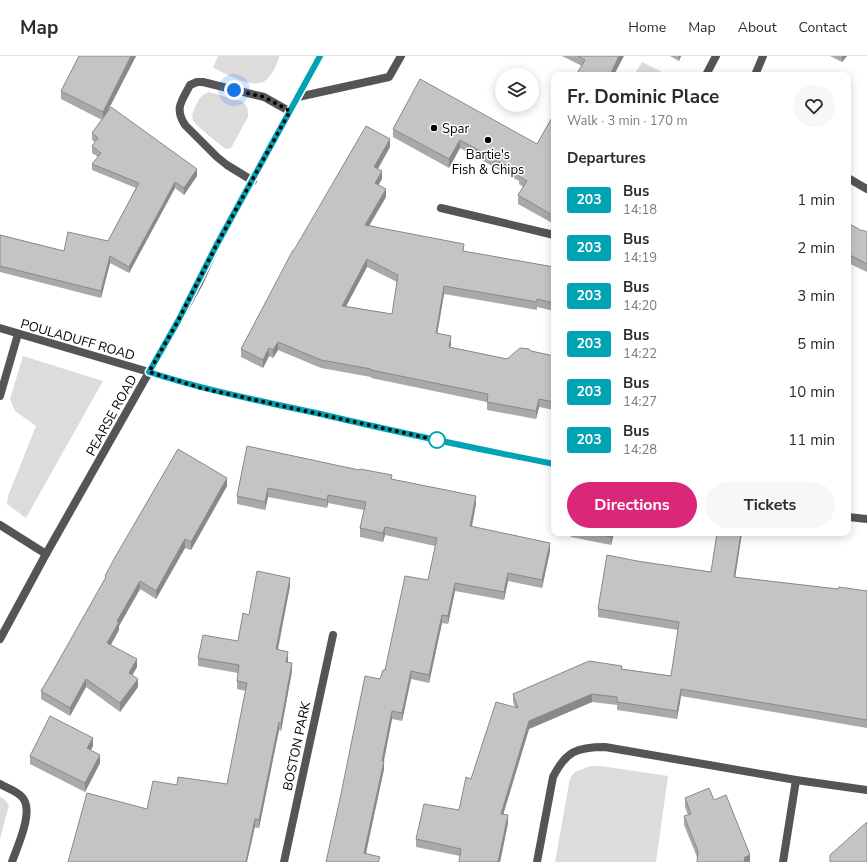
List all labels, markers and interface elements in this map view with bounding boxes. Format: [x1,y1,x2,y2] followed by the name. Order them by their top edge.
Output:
[20,15,58,41] text: Map
[628,18,666,37] text: Home
[688,18,716,37] text: Map
[738,18,777,37] text: About
[799,18,847,37] text: Contact
[495,68,539,112] map controls
[495,68,539,112] button: layers
[224,80,244,100] your location
[567,84,719,110] text: Fr. Dominic Place
[793,85,835,127] button: heart
[567,112,688,130] text: Walk · 3 min · 170 m
[442,120,469,138] place label: Spar
[429,123,439,133] marker: Spar
[483,135,493,145] marker: Bartie's Fish & Chips
[452,146,524,179] place label: Bartie's Fish & Chips
[567,148,646,168] text: Departures
[623,181,649,201] text: Bus
[576,190,602,209] text: 203
[797,190,835,210] text: 1 min
[623,201,657,219] text: 14:18
[623,229,649,249] text: Bus
[576,238,602,257] text: 203
[797,238,835,258] text: 2 min
[623,249,657,267] text: 14:19
[623,277,649,297] text: Bus
[576,286,602,305] text: 203
[797,286,835,306] text: 3 min
[623,297,657,315] text: 14:20
[18,315,137,365] street label: POULADUFF ROAD
[623,325,649,345] text: Bus
[576,334,602,353] text: 203
[797,334,835,354] text: 5 min
[623,345,657,363] text: 14:22
[82,372,142,459] street label: PEARSE ROAD
[623,373,649,393] text: Bus
[576,382,602,401] text: 203
[788,382,835,402] text: 10 min
[623,393,657,411] text: 14:27
[623,421,649,441] text: Bus
[576,430,602,449] text: 203
[788,430,835,450] text: 11 min
[428,431,446,449] unlabelled marker
[623,441,657,459] text: 14:28
[567,482,697,528] button: Directions
[705,482,835,528] button: Tickets
[279,699,315,792] street label: BOSTON PARK

